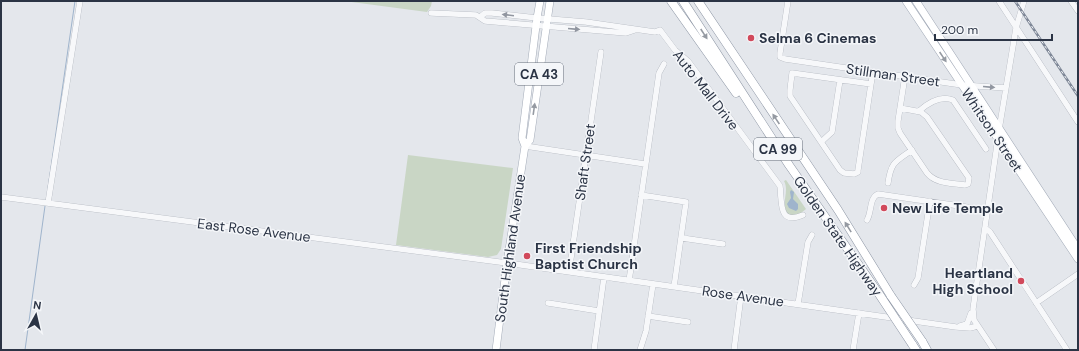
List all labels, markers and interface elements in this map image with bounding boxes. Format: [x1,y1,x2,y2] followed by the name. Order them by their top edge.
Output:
[502,12,514,18] one-way arrow
[935,16,1052,42] scale bar
[941,22,978,38] text: 200 m
[568,25,581,32] one-way arrow
[700,29,708,39] one-way arrow
[759,29,877,47] place label: Selma 6 Cinemas
[746,33,756,43] marker: Selma 6 Cinemas
[669,46,743,134] street label: Auto Mall Drive
[939,52,947,62] one-way arrow
[845,59,941,91] street label: Stillman Street
[515,63,563,85] road number: CA 43
[983,84,995,90] one-way arrow
[957,85,1027,175] street label: Whitson Street
[531,103,537,115] one-way arrow
[772,114,780,124] one-way arrow
[571,122,599,202] street label: Shaft Street
[754,138,802,160] road number: CA 99
[790,172,886,300] street label: Golden State Highway
[491,173,529,323] street label: South Highland Avenue
[892,199,1003,217] place label: New Life Temple
[879,203,889,213] marker: New Life Temple
[196,214,312,246] street label: East Rose Avenue
[845,221,852,233] one-way arrow
[535,239,642,273] place label: First Friendship Baptist Church
[522,251,532,261] marker: First Friendship Baptist Church
[932,264,1013,298] place label: Heartland High School
[1016,276,1026,286] marker: Heartland High School
[701,281,785,311] street label: Rose Avenue
[16,295,56,335] north arrow
[32,298,42,313] text: N

